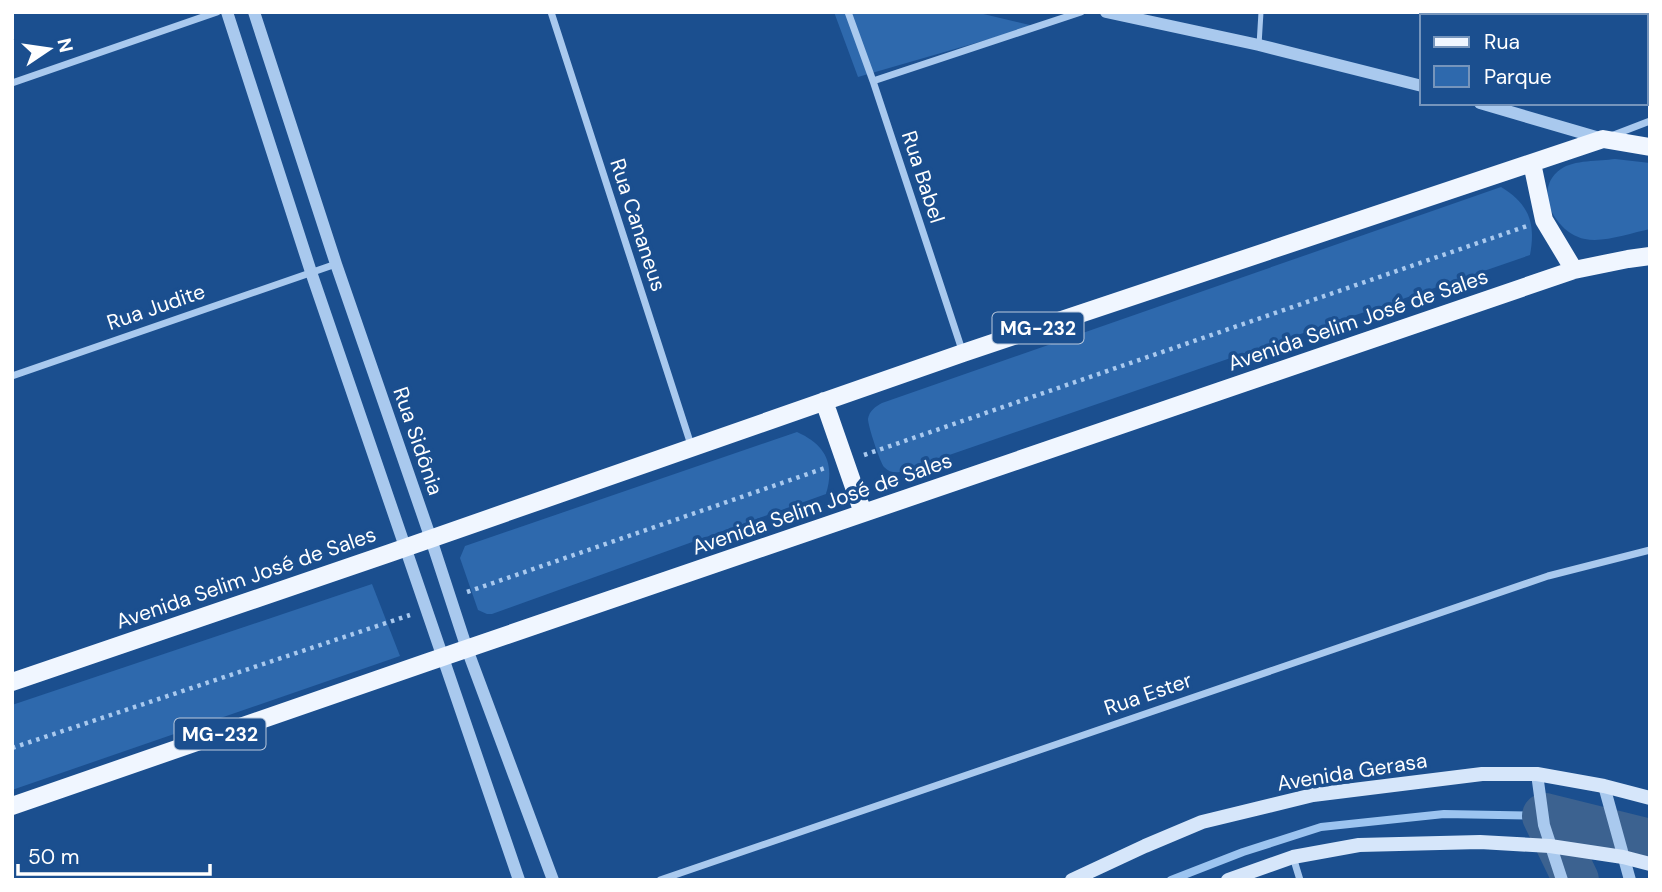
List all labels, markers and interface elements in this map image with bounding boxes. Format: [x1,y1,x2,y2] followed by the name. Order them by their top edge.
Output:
[14,14,84,84] north arrow
[1420,14,1648,105] legend
[1484,28,1520,56] text: Rua
[51,36,79,55] text: N
[1484,63,1552,91] text: Parque
[895,127,951,227] street label: Rua Babel
[603,155,673,295] street label: Rua Cananeus
[1224,262,1492,378] street label: Avenida Selim José de Sales
[103,277,209,337] street label: Rua Judite
[992,312,1084,344] road number: MG-232
[386,383,450,499] street label: Rua Sidônia
[688,446,956,562] street label: Avenida Selim José de Sales
[112,520,380,636] street label: Avenida Selim José de Sales
[1100,666,1196,722] street label: Rua Ester
[174,719,266,750] road number: MG-232
[1275,746,1429,798] street label: Avenida Gerasa
[18,832,210,876] scale bar
[28,843,79,871] text: 50 m

